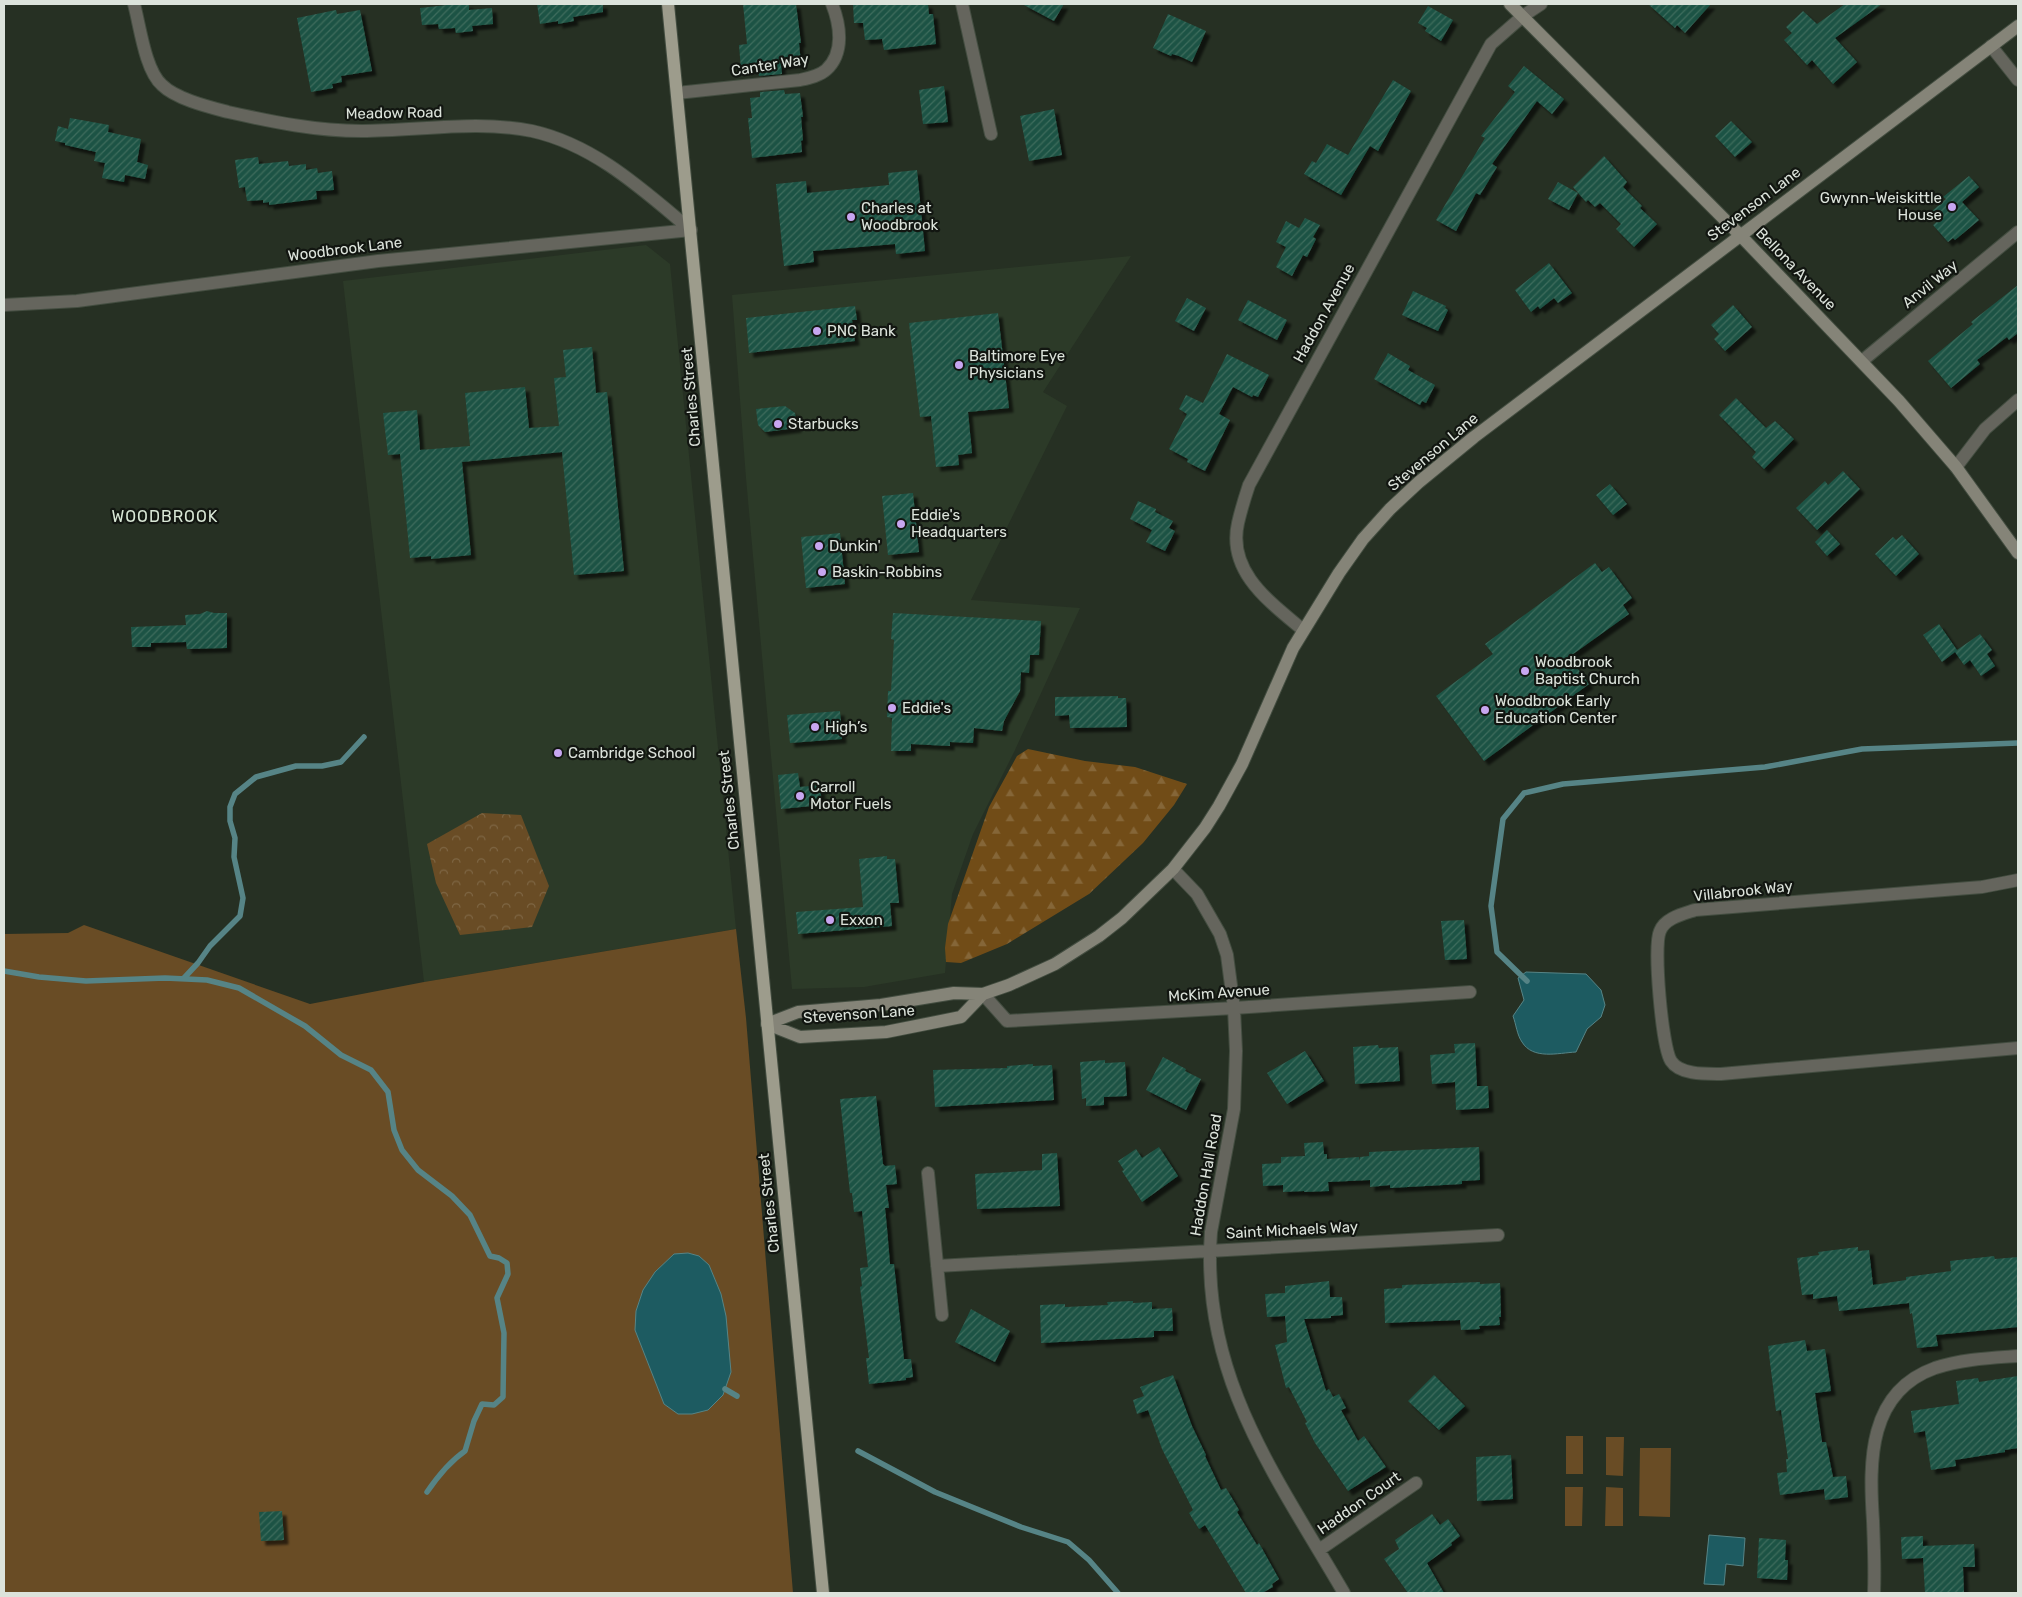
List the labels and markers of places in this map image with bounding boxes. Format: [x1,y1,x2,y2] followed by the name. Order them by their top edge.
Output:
[1820,189,1942,224] place label: Gwynn-Weiskittle House
[861,199,939,234] place label: Charles at Woodbrook
[1946,201,1958,213] marker: Gwynn-Weiskittle House
[845,211,857,223] marker: Charles at Woodbrook
[827,322,896,340] place label: PNC Bank
[811,325,823,337] marker: PNC Bank
[969,347,1065,382] place label: Baltimore Eye Physicians
[953,359,965,371] marker: Baltimore Eye Physicians
[788,415,859,433] place label: Starbucks
[772,418,784,430] marker: Starbucks
[911,506,1007,541] place label: Eddie's Headquarters
[895,518,907,530] marker: Eddie's Headquarters
[829,537,881,555] place label: Dunkin'
[813,540,825,552] marker: Dunkin'
[832,563,942,581] place label: Baskin-Robbins
[816,566,828,578] marker: Baskin-Robbins
[1535,653,1640,688] place label: Woodbrook Baptist Church
[1519,665,1531,677] marker: Woodbrook Baptist Church
[1495,692,1617,727] place label: Woodbrook Early Education Center
[902,699,951,717] place label: Eddie's
[886,702,898,714] marker: Eddie's
[1479,704,1491,716] marker: Woodbrook Early Education Center
[825,718,868,736] place label: High’s
[809,721,821,733] marker: High’s
[568,744,695,762] place label: Cambridge School
[552,747,564,759] marker: Cambridge School
[810,778,892,813] place label: Carroll Motor Fuels
[794,790,806,802] marker: Carroll Motor Fuels
[840,911,883,929] place label: Exxon
[824,914,836,926] marker: Exxon

